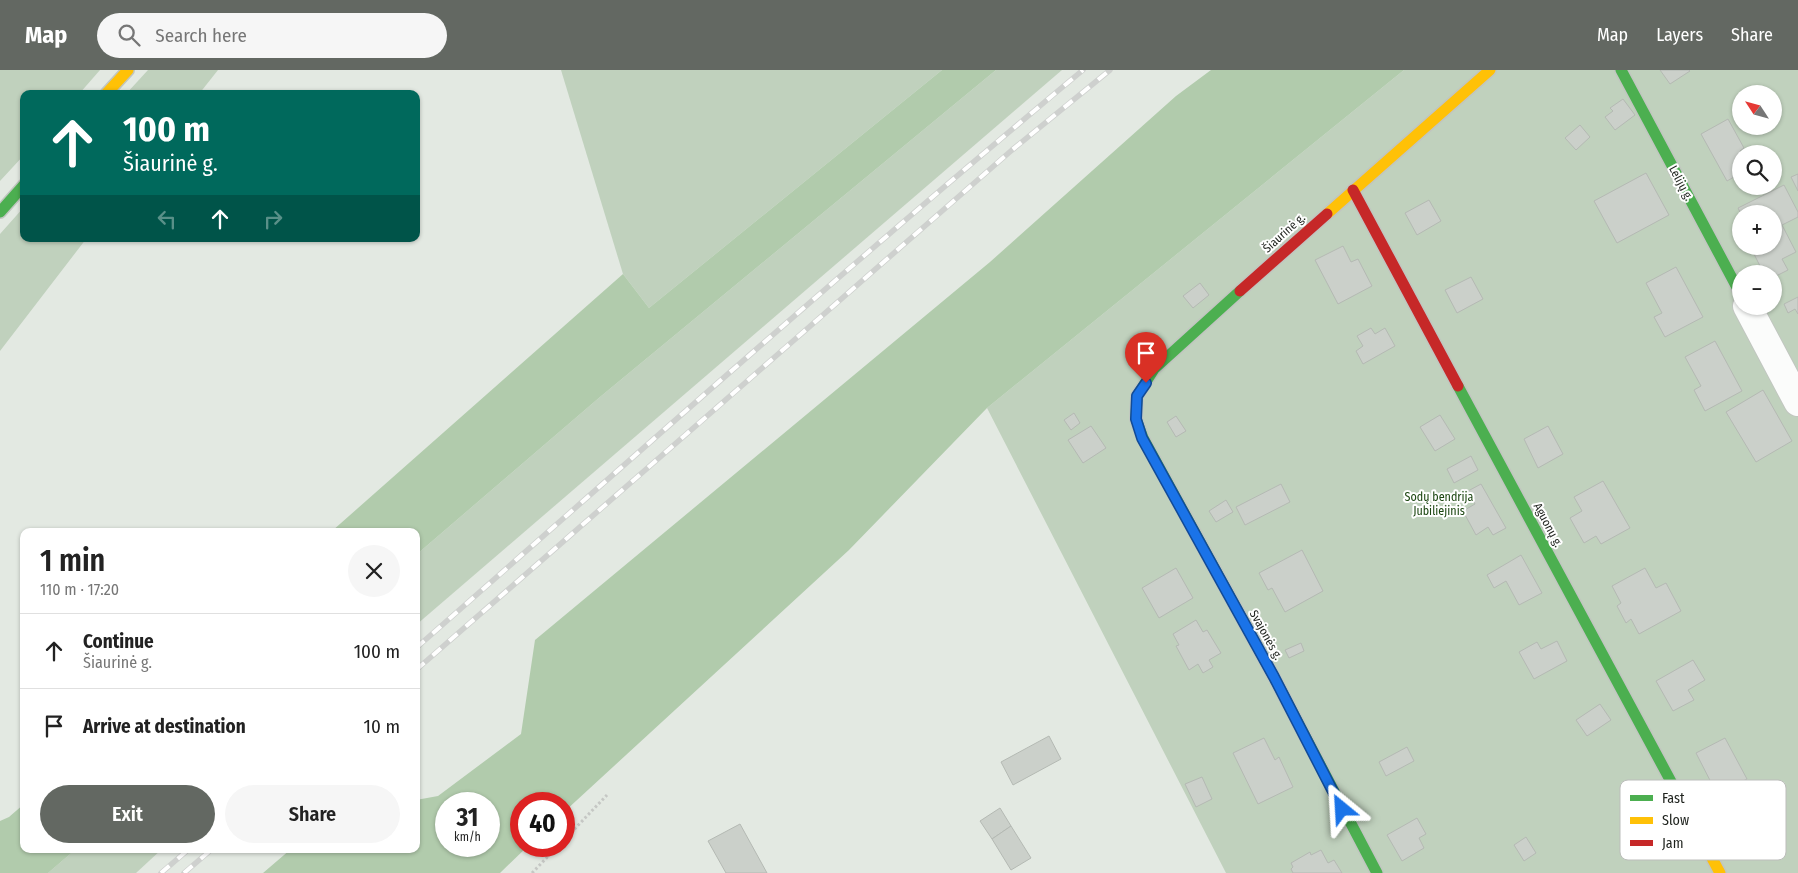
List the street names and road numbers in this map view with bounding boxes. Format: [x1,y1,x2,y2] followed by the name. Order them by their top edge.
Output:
[1666,163,1696,203] street label: Lelijų g.
[1259,209,1308,255] street label: Šiaurinė g.
[1531,501,1566,550] street label: Aguonų g.
[1247,608,1286,663] street label: Svajonės g.

